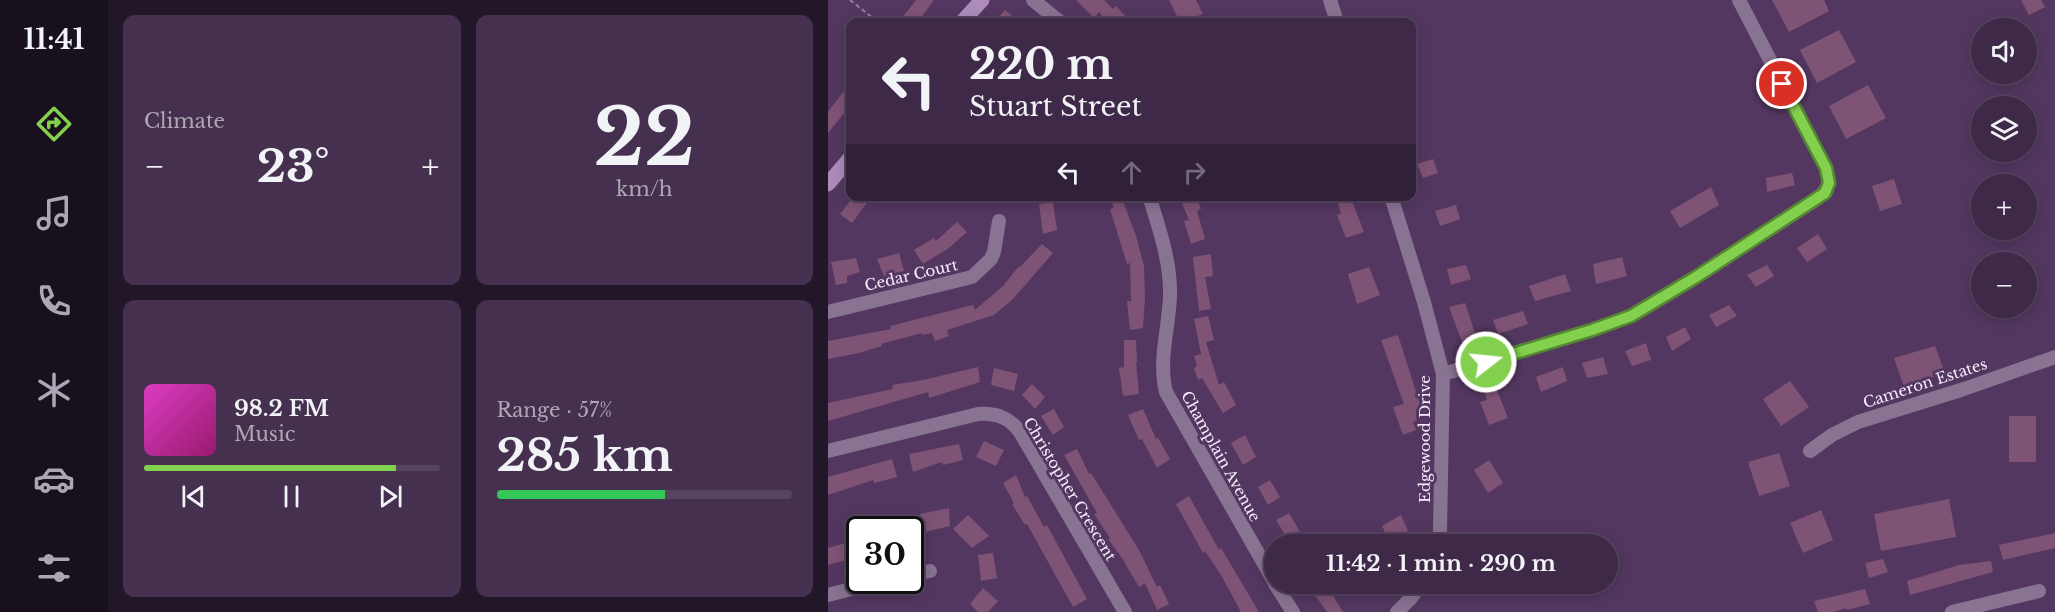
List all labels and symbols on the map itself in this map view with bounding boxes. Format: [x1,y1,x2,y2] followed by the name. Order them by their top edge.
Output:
[1756,58,1807,109] pin
[863,255,960,295] street label: Cedar Court
[1454,330,1518,394] position arrow
[1861,354,1990,412] street label: Cameron Estates
[1415,375,1434,503] street label: Edgewood Drive
[1177,387,1265,525] street label: Champlain Avenue
[1020,414,1121,565] street label: Christopher Crescent
[846,516,924,594] speed limit sign: 30

